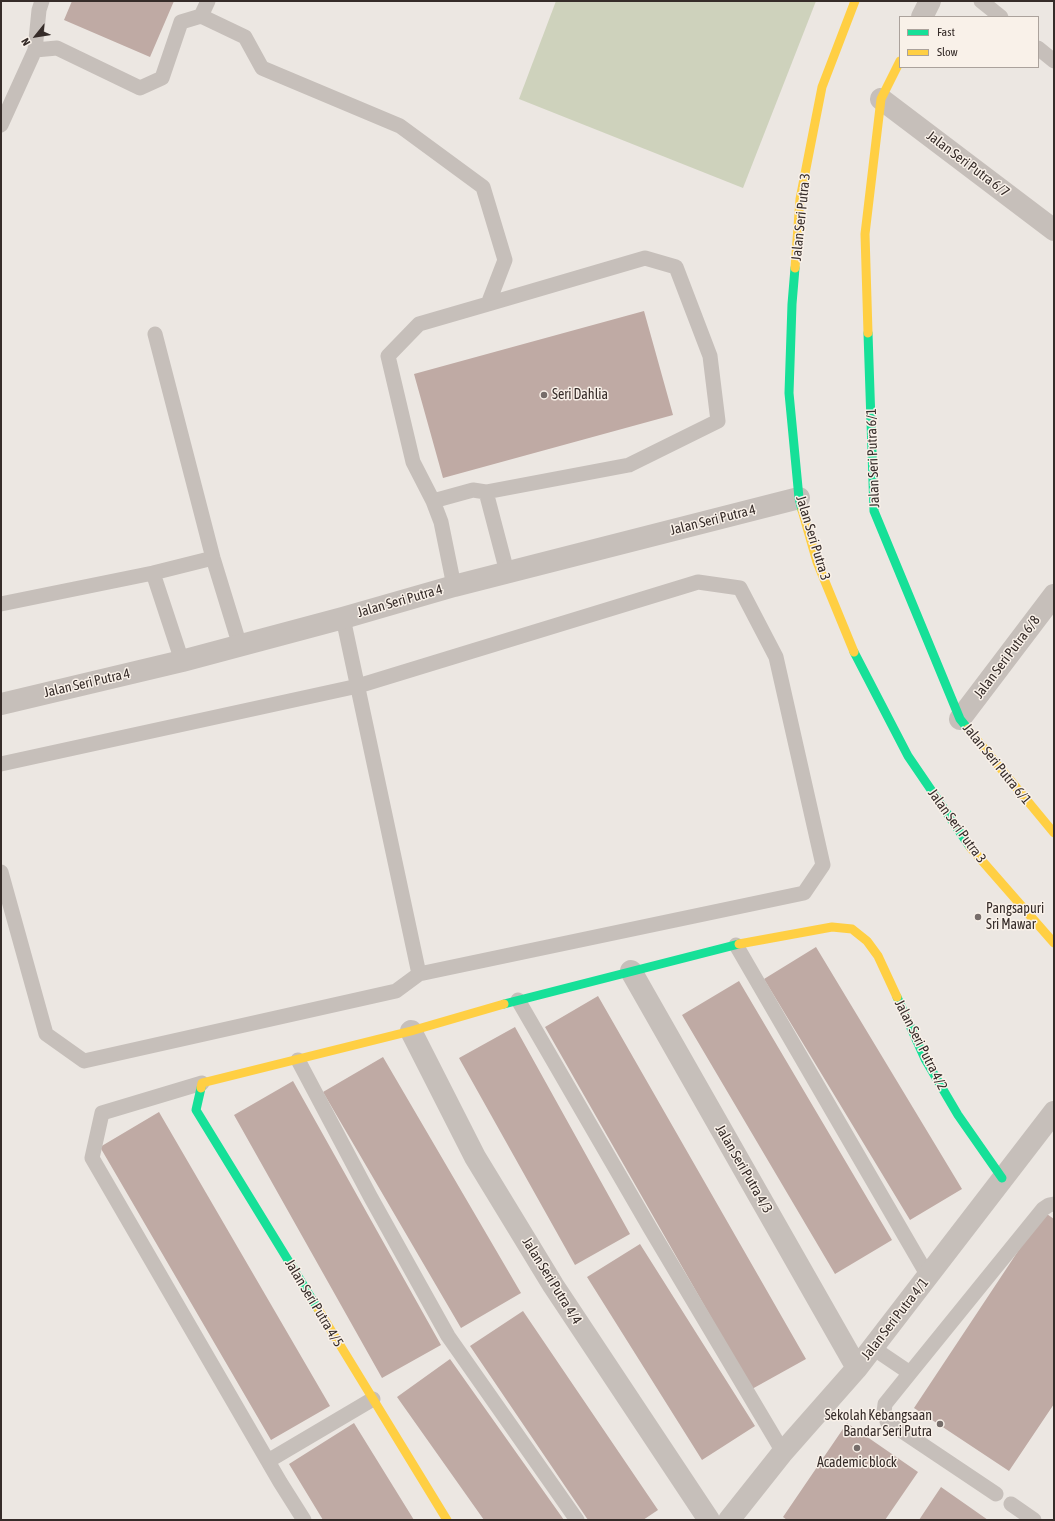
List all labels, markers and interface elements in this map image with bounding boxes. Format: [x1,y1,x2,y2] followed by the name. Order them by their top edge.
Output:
[16,16,56,56] north arrow
[899,16,1039,68] legend
[937,25,955,39] text: Fast
[19,36,32,48] text: N
[937,45,958,59] text: Slow
[923,127,1013,201] street label: Jalan Seri Putra 6/7
[788,172,814,262] street label: Jalan Seri Putra 3
[552,387,608,403] place label: Seri Dahlia
[539,390,549,400] marker: Seri Dahlia
[863,408,883,508] street label: Jalan Seri Putra 6/1
[792,493,834,583] street label: Jalan Seri Putra 3
[668,501,758,539] street label: Jalan Seri Putra 4
[355,581,445,621] street label: Jalan Seri Putra 4
[970,612,1044,702] street label: Jalan Seri Putra 6/8
[42,665,132,701] street label: Jalan Seri Putra 4
[959,720,1035,808] street label: Jalan Seri Putra 6/1
[924,785,990,867] street label: Jalan Seri Putra 3
[986,901,1044,934] place label: Pangsapuri Sri Mawar
[973,912,983,922] marker: Pangsapuri Sri Mawar
[891,997,951,1093] street label: Jalan Seri Putra 4/2
[712,1122,776,1216] street label: Jalan Seri Putra 4/3
[519,1234,585,1328] street label: Jalan Seri Putra 4/4
[281,1256,347,1350] street label: Jalan Seri Putra 4/5
[858,1275,932,1363] street label: Jalan Seri Putra 4/1
[825,1408,932,1440] place label: Sekolah Kebangsaan Bandar Seri Putra
[935,1419,945,1429] marker: Sekolah Kebangsaan Bandar Seri Putra
[852,1443,862,1453] marker: Academic block
[817,1455,897,1471] place label: Academic block

